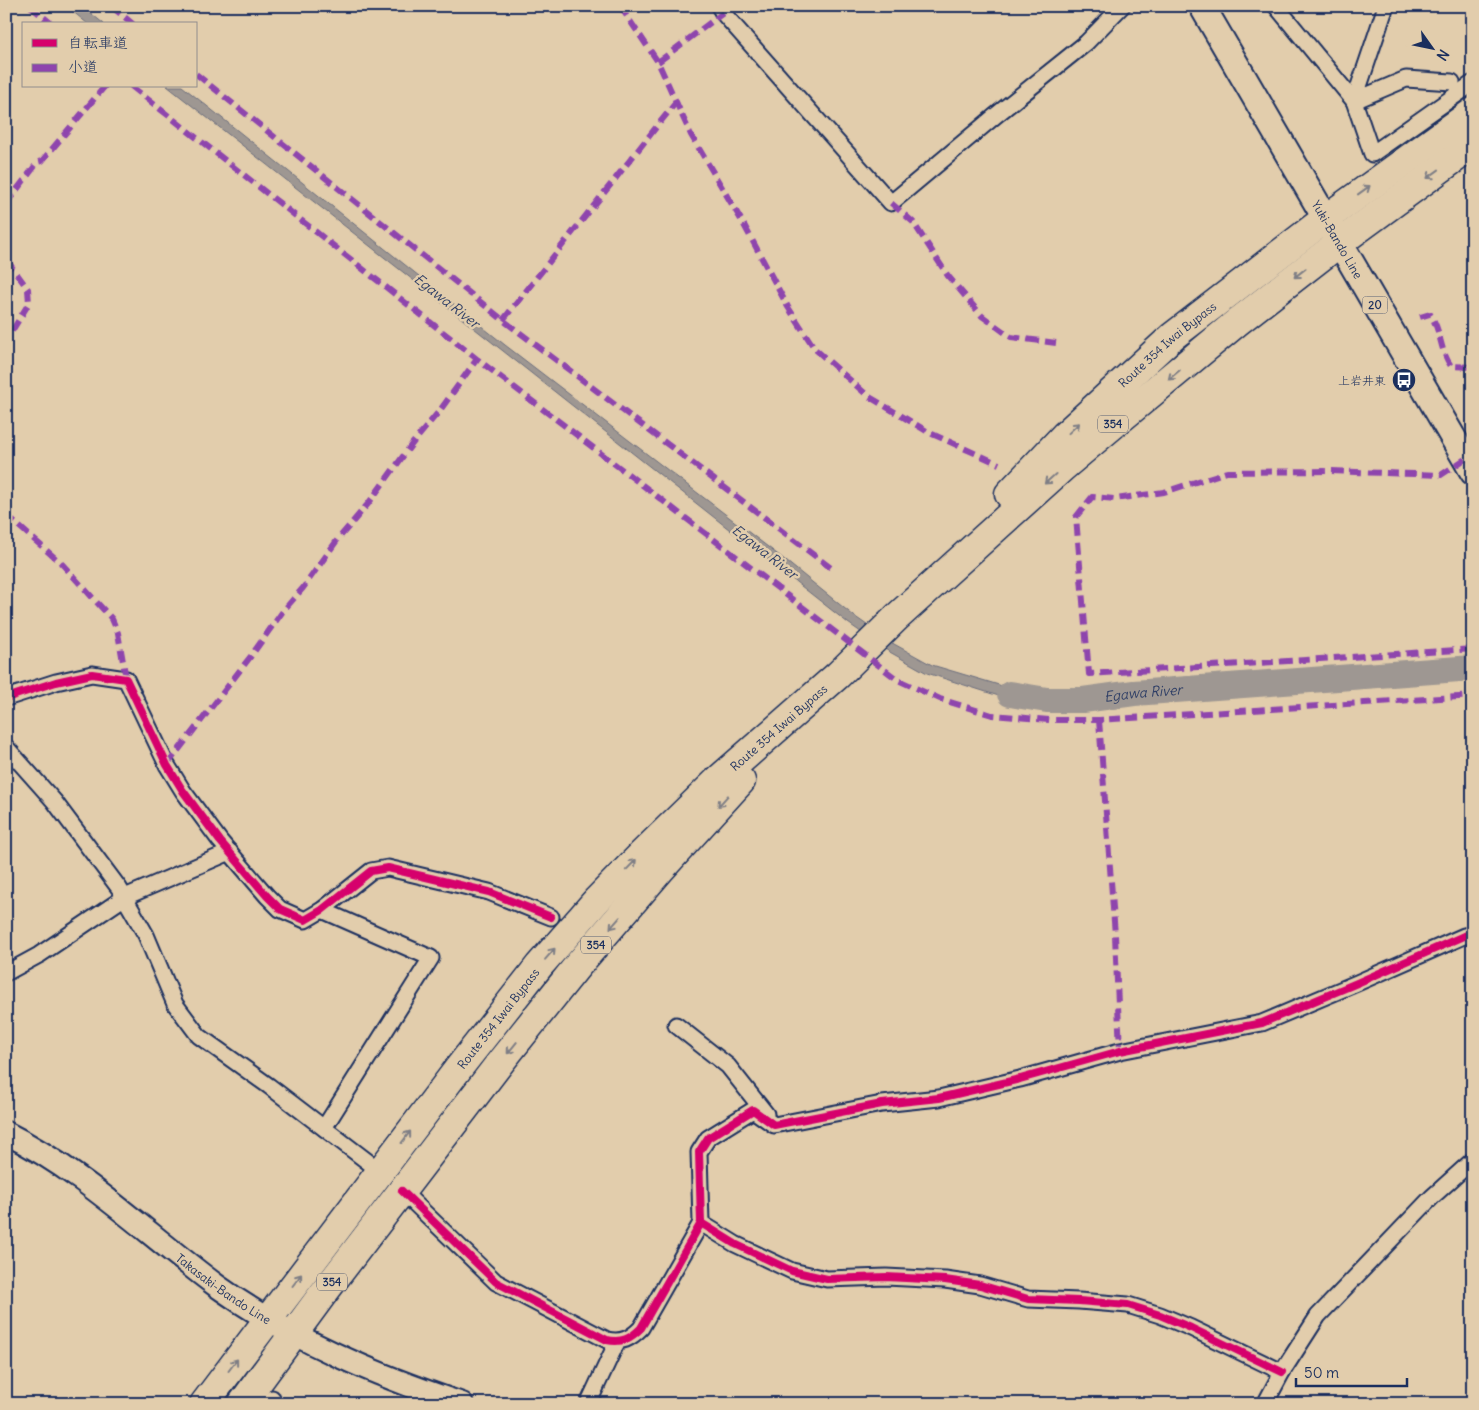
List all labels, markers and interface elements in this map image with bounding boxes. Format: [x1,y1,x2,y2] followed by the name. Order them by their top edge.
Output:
[22,22,198,88] legend
[1406,22,1456,72] north arrow
[68,33,128,52] text: 自転車道
[1433,46,1453,64] text: N
[68,57,98,76] text: 小道
[1427,168,1440,179] one-way arrow
[1357,185,1371,195] one-way arrow
[1309,198,1366,281] street label: Yuki-Bando Line
[1294,267,1307,278] one-way arrow
[411,270,485,334] water label: Egawa River
[1362,296,1388,314] road number: 20
[1115,298,1219,390] street label: Route 354 Iwai Bypass
[1391,367,1417,393] bus stop icon: 上岩井東
[1168,369,1181,380] one-way arrow
[1338,373,1386,388] place label: 上岩井東
[1098,416,1128,432] road number: 354
[1067,422,1080,434] one-way arrow
[1043,474,1056,485] one-way arrow
[729,521,803,585] water label: Egawa River
[1103,680,1185,706] water label: Egawa River
[727,681,830,774] street label: Route 354 Iwai Bypass
[717,795,729,808] one-way arrow
[625,859,637,871] one-way arrow
[609,916,621,929] one-way arrow
[581,936,611,954] road number: 354
[544,947,555,960] one-way arrow
[454,965,542,1072] street label: Route 354 Iwai Bypass
[506,1041,517,1054] one-way arrow
[401,1131,412,1144] one-way arrow
[173,1250,274,1327] street label: Takasaki-Bando Line
[292,1273,302,1287] one-way arrow
[317,1274,347,1290] road number: 354
[1296,1355,1408,1387] scale bar
[228,1358,238,1372] one-way arrow
[1304,1363,1339,1382] text: 50 m

